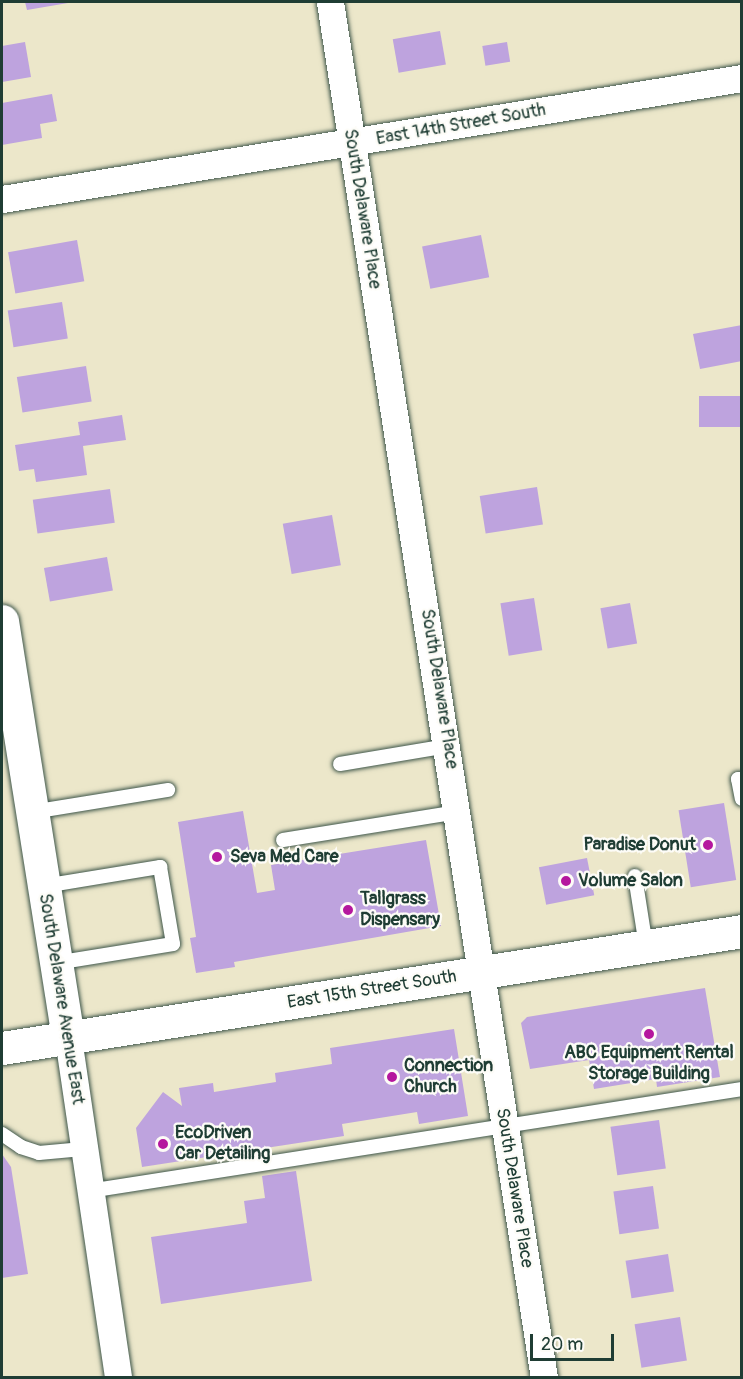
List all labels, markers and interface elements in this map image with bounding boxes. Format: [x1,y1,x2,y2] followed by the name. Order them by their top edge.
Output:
[375,99,547,151] street label: East 14th Street South
[339,128,385,290] street label: South Delaware Place
[416,608,462,770] street label: South Delaware Place
[584,834,696,856] place label: Paradise Donut
[701,838,715,852] marker: Paradise Donut
[230,846,339,868] place label: Seva Med Care
[208,848,226,866] marker: Seva Med Care
[578,870,683,892] place label: Volume Salon
[559,874,573,888] marker: Volume Salon
[360,889,440,932] place label: Tallgrass Dispensary
[34,892,88,1106] street label: South Delaware Avenue East
[341,903,355,917] marker: Tallgrass Dispensary
[286,966,458,1014] street label: East 15th Street South
[642,1027,656,1041] marker: ABC Equipment Rental Storage Building
[564,1043,734,1086] place label: ABC Equipment Rental Storage Building
[404,1056,493,1098] place label: Connection Church
[385,1070,399,1084] marker: Connection Church
[491,1107,537,1269] street label: South Delaware Place
[175,1123,270,1166] place label: EcoDriven Car Detailing
[156,1137,170,1151] marker: EcoDriven Car Detailing
[533,1322,617,1360] scale bar
[541,1333,583,1356] text: 20 m

